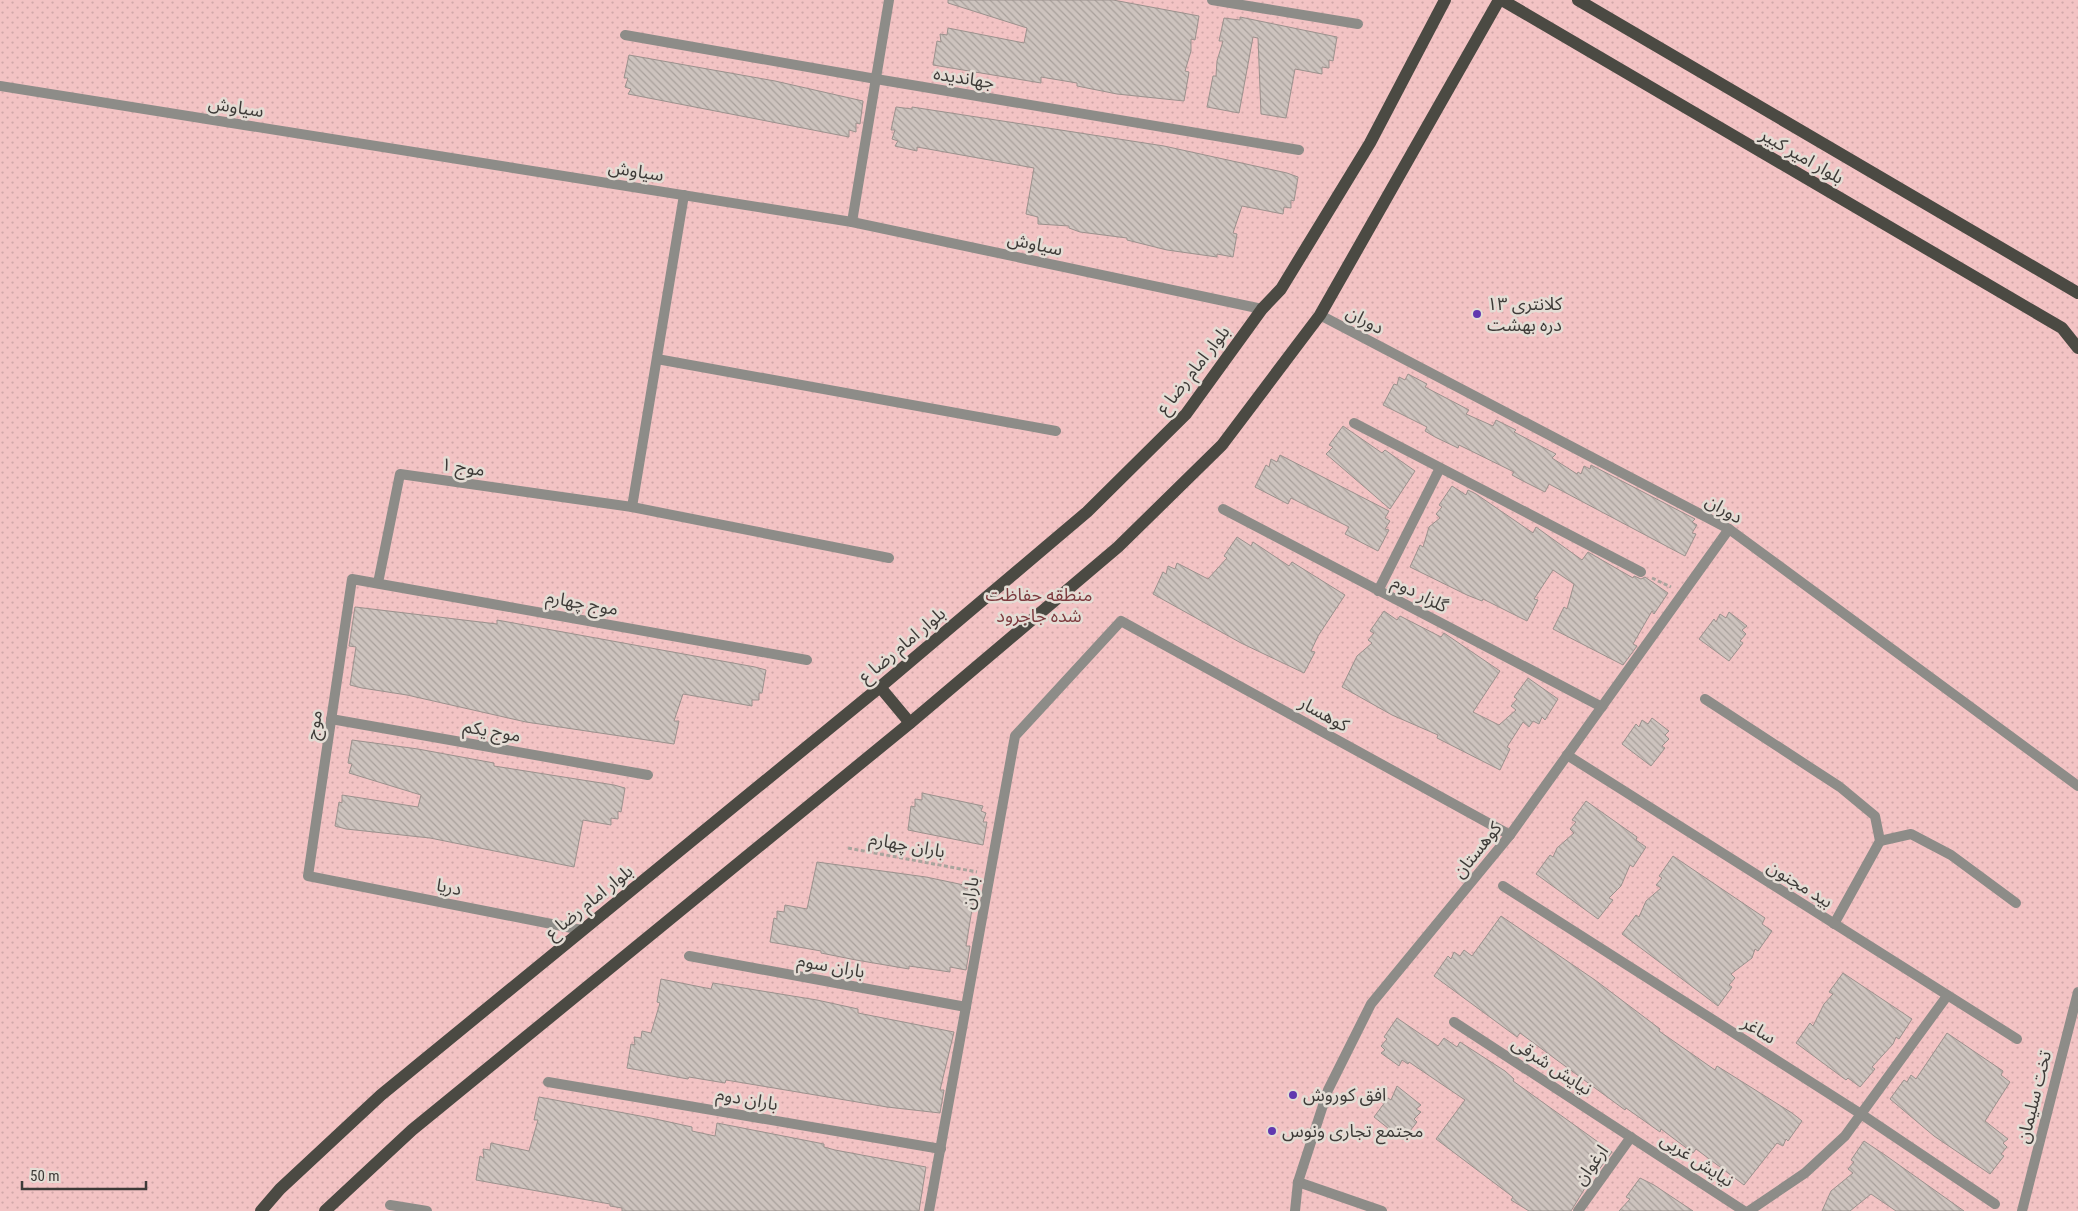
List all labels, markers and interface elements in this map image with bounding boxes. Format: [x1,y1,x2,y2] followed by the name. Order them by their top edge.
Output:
[932,62,996,93] street label: جهاندیده
[207,92,265,122] street label: سیاوش
[1755,123,1848,189] street label: بلوار امیر کبیر
[607,156,665,186] street label: سیاوش
[1005,227,1065,261] street label: سیاوش
[1487,293,1563,336] place label: کلانتری ۱۳ دره بهشت
[1342,301,1388,339] street label: دوران
[1471,308,1483,320] marker: کلانتری ۱۳ دره بهشت
[1152,321,1237,421] street label: بلوار امام رضا ع
[439,453,486,483] street label: موج ۱
[1701,490,1747,528] street label: دوران
[1387,571,1452,620] street label: گلزار دوم
[986,584,1092,627] park label: منطقه حفاظت شده جاجرود
[544,586,620,623] street label: موج چهارم
[854,602,952,690] street label: بلوار امام رضا ع
[1294,691,1353,737] street label: کوهسار
[301,709,329,741] street label: موج
[461,715,523,749] street label: موج یکم
[1448,817,1507,883] street label: کوهستان
[867,828,947,865] street label: باران چهارم
[1763,855,1837,913] street label: بید مجنون
[541,860,639,946] street label: بلوار امام رضا ع
[434,874,464,900] street label: دریا
[956,875,984,911] street label: باران
[795,949,867,986] street label: باران سوم
[1737,1011,1780,1049] street label: ساغر
[1508,1032,1596,1100] street label: نیایش شرقی
[2012,1048,2056,1146] street label: تخت سلیمان
[714,1083,780,1118] street label: باران دوم
[1303,1084,1386,1106] place label: افق کوروش
[1287,1089,1299,1101] marker: افق کوروش
[1282,1120,1423,1145] place label: مجتمع تجاری ونوس
[1266,1125,1278,1137] marker: مجتمع تجاری ونوس
[1656,1128,1738,1192] street label: نیایش غربی
[1569,1140,1613,1190] street label: ارغوان
[22,1158,146,1190] scale bar
[30,1167,60,1185] text: 50 m

